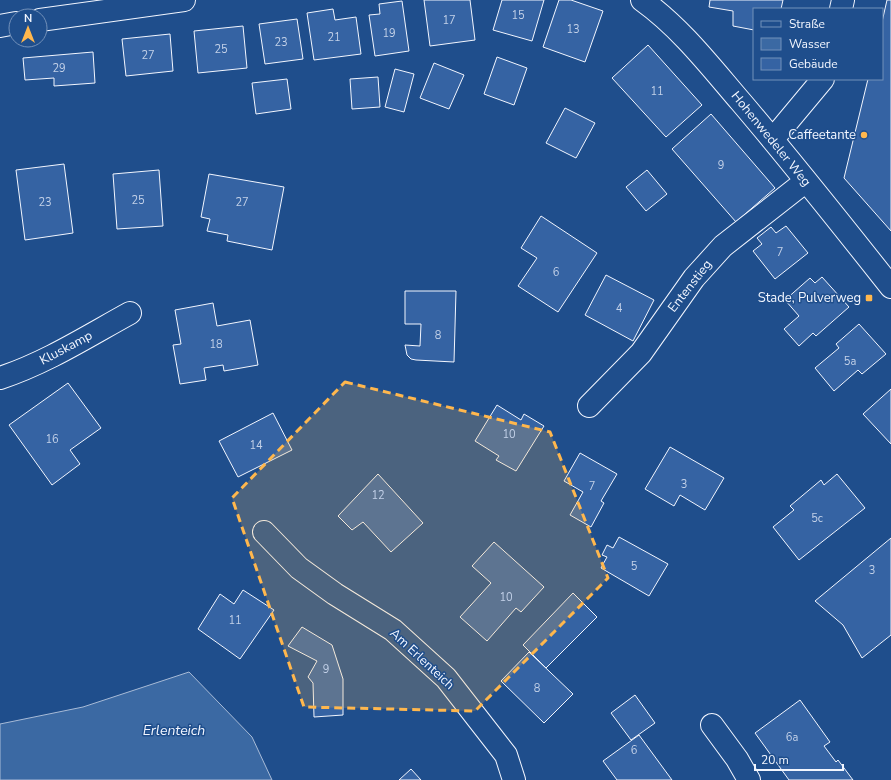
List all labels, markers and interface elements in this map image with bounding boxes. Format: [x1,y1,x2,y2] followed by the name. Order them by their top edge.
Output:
[8,8,48,48] north arrow
[511,8,525,23] house number: 15
[753,8,883,80] legend
[24,11,32,26] text: N
[442,13,456,28] house number: 17
[789,16,825,32] text: Straße
[566,22,580,37] house number: 13
[382,26,396,41] house number: 19
[327,30,341,45] house number: 21
[274,35,288,50] house number: 23
[789,36,831,52] text: Wasser
[214,42,228,57] house number: 25
[141,48,155,63] house number: 27
[789,56,838,72] text: Gebäude
[52,61,66,76] house number: 29
[650,84,664,99] house number: 11
[727,88,815,190] street label: Hohenwedeler Weg
[788,126,856,144] place label: Caffeetante
[859,130,869,140] marker: Caffeetante
[718,158,724,173] house number: 9
[131,193,145,208] house number: 25
[38,195,52,210] house number: 23
[235,195,249,210] house number: 27
[777,245,783,260] house number: 7
[664,256,716,316] street label: Entenstieg
[553,265,560,280] house number: 6
[758,289,861,307] place label: Stade, Pulverweg
[864,293,874,303] marker: Stade, Pulverweg
[616,301,623,316] house number: 4
[36,327,96,369] street label: Kluskamp
[435,328,442,343] house number: 8
[209,337,223,352] house number: 18
[844,354,856,369] house number: 5a
[502,427,516,442] house number: 10
[45,432,59,447] house number: 16
[249,438,263,453] house number: 14
[681,477,687,492] house number: 3
[589,479,595,494] house number: 7
[371,488,385,503] house number: 12
[811,511,823,526] house number: 5c
[631,559,638,574] house number: 5
[869,563,875,578] house number: 3
[499,590,513,605] house number: 10
[228,613,242,628] house number: 11
[386,624,458,694] street label: Am Erlenteich
[323,662,329,677] house number: 9
[534,681,541,696] house number: 8
[143,721,205,740] water label: Erlenteich
[786,730,798,745] house number: 6a
[631,743,638,758] house number: 6
[755,746,843,772] scale bar
[761,752,789,768] text: 20 m

